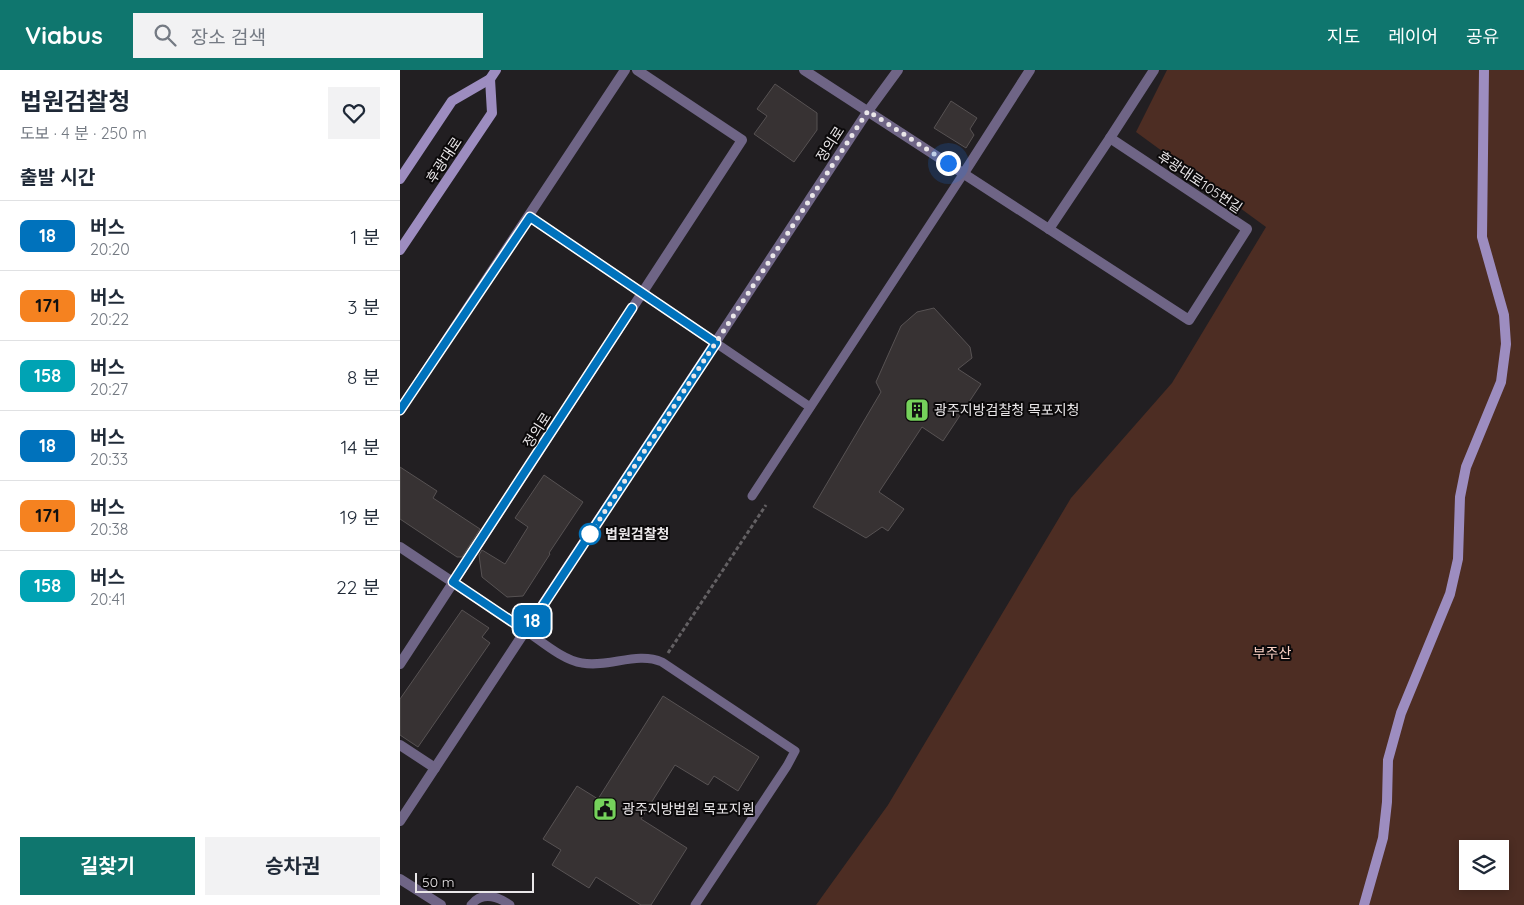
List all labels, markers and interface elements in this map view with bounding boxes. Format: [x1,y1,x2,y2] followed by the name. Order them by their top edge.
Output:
[133,13,483,58] search box
[25,20,103,50] text: Viabus
[151,21,179,49] icon: search
[191,25,266,49] text: 장소 검색
[1327,25,1360,48] text: 지도
[1388,25,1438,48] text: 레이어
[1466,25,1499,48] text: 공유
[20,86,130,116] text: 법원검찰청
[328,87,380,139] button: heart
[20,123,147,143] text: 도보 · 4 분 · 250 m
[812,123,848,165] street label: 정의로
[422,134,466,186] street label: 후광대로
[1154,147,1246,217] street label: 후광대로105번길
[936,151,961,176] your location
[20,165,95,189] text: 출발 시간
[90,215,125,239] text: 버스
[39,224,56,247] text: 18
[350,225,380,249] text: 1 분
[90,239,130,259] text: 20:20
[90,285,125,309] text: 버스
[35,294,60,317] text: 171
[347,295,380,319] text: 3 분
[90,309,129,329] text: 20:22
[90,355,125,379] text: 버스
[34,364,61,387] text: 158
[347,365,380,389] text: 8 분
[90,379,128,399] text: 20:27
[904,397,930,423] building icon: 광주지방검찰청 목포지청
[934,401,1080,419] place label: 광주지방검찰청 목포지청
[519,409,555,451] street label: 정의로
[90,425,125,449] text: 버스
[39,434,56,457] text: 18
[341,435,380,459] text: 14 분
[90,449,128,469] text: 20:33
[90,495,125,519] text: 버스
[35,504,60,527] text: 171
[340,505,380,529] text: 19 분
[90,519,128,539] text: 20:38
[579,523,601,545] marker: 법원검찰청
[605,525,669,543] place label: 법원검찰청
[90,565,125,589] text: 버스
[34,574,61,597] text: 158
[336,575,380,599] text: 22 분
[90,589,126,609] text: 20:41
[510,605,554,637] line badge: 18
[524,609,540,632] text: 18
[1253,644,1291,662] park label: 부주산
[592,796,618,822] public building icon: 광주지방법원 목포지원
[622,800,755,818] place label: 광주지방법원 목포지원
[20,837,195,895] button: 길찾기
[205,837,380,895] button: 승차권
[1459,840,1509,890] map controls
[1459,840,1509,890] button: layers
[415,870,534,893] scale bar
[422,873,455,891] text: 50 m

